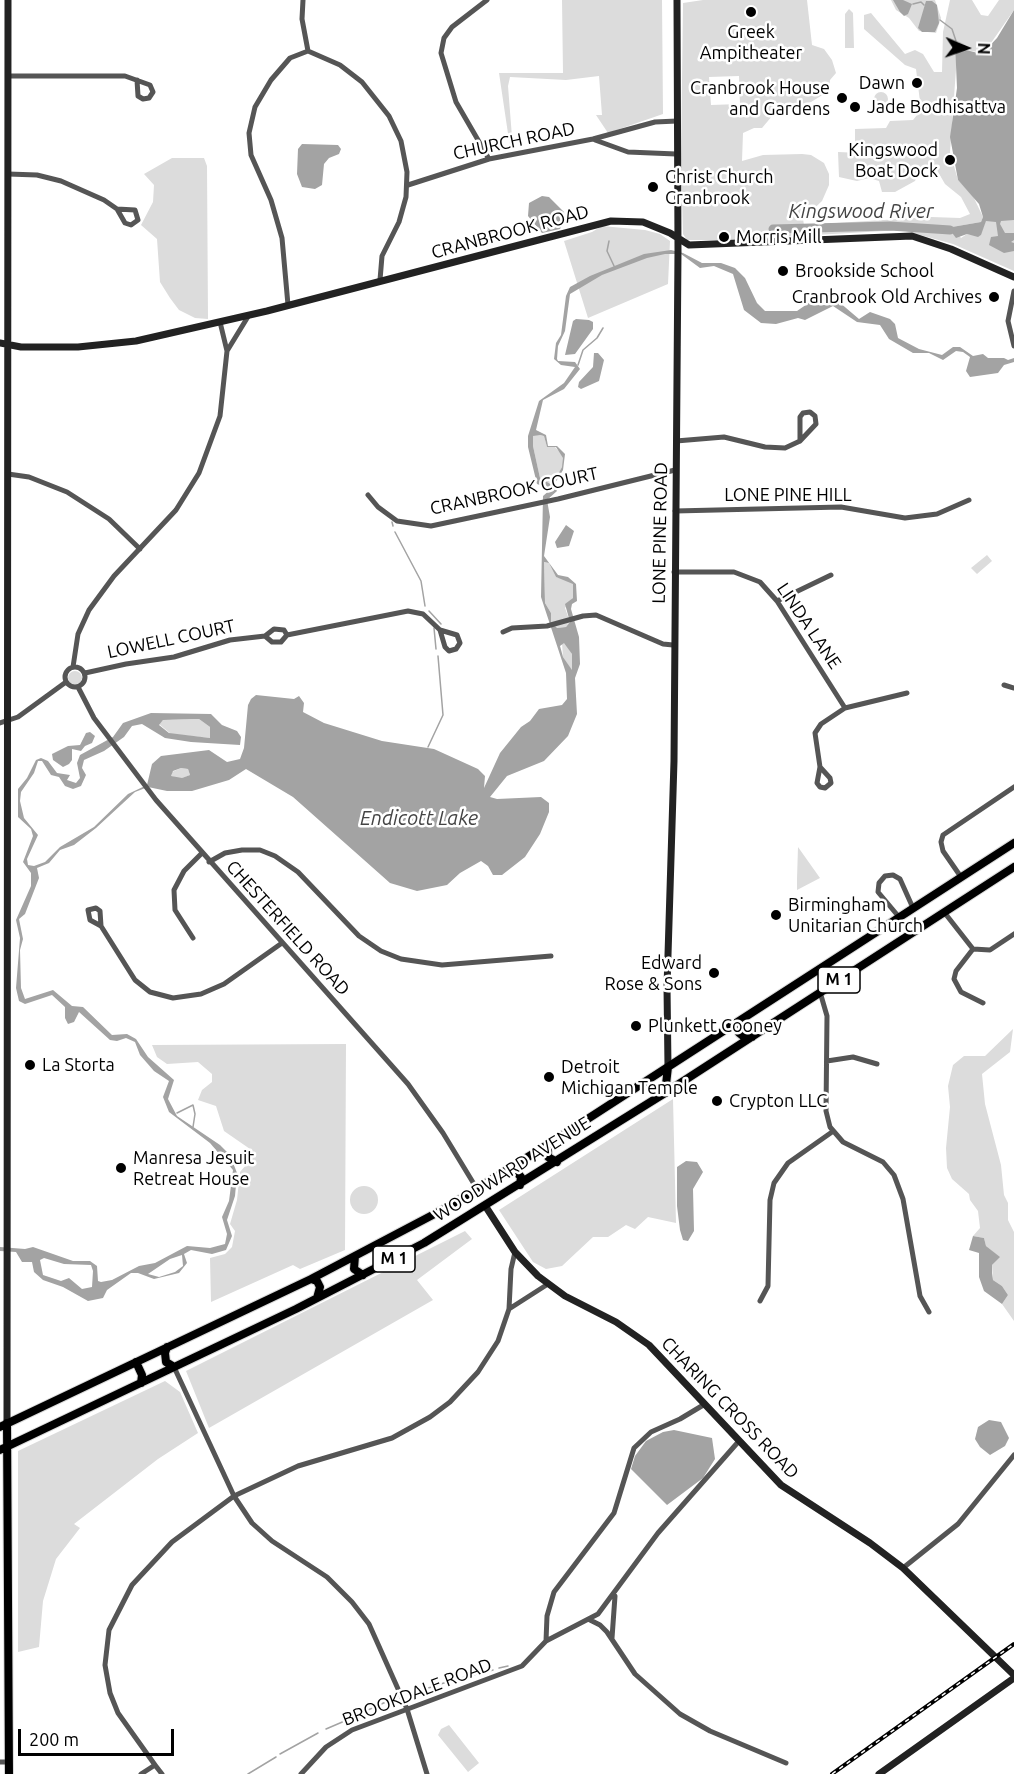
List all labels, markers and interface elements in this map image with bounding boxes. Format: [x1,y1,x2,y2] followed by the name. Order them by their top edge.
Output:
[744,5,758,19] marker: Greek Ampitheater
[936,18,996,78] north arrow
[700,21,802,63] place label: Greek Ampitheater
[975,42,993,55] text: N
[859,72,905,94] place label: Dawn
[910,76,924,90] marker: Dawn
[690,77,830,119] place label: Cranbrook House and Gardens
[835,91,849,105] marker: Cranbrook House and Gardens
[867,96,1006,118] place label: Jade Bodhisattva
[848,100,862,114] marker: Jade Bodhisattva
[451,118,577,164] street label: CHURCH ROAD
[848,139,938,182] place label: Kingswood Boat Dock
[943,153,957,167] marker: Kingswood Boat Dock
[665,166,774,208] place label: Christ Church Cranbrook
[646,180,660,194] marker: Christ Church Cranbrook
[788,199,934,223] water label: Kingswood River
[429,201,591,263] street label: CRANBROOK ROAD
[736,226,822,248] place label: Morris Mill
[717,230,731,244] marker: Morris Mill
[795,260,934,282] place label: Brookside School
[776,264,790,278] marker: Brookside School
[792,286,982,308] place label: Cranbrook Old Archives
[987,290,1001,304] marker: Cranbrook Old Archives
[648,462,672,604] street label: LONE PINE ROAD
[428,463,600,519] street label: CRANBROOK COURT
[724,484,852,506] street label: LONE PINE HILL
[772,579,846,673] street label: LINDA LANE
[105,615,237,663] street label: LOWELL COURT
[360,806,478,830] water label: Endicott Lake
[222,856,354,1000] street label: CHESTERFIELD ROAD
[788,894,923,936] place label: Birmingham Unitarian Church
[769,908,783,922] marker: Birmingham Unitarian Church
[604,952,702,994] place label: Edward Rose & Sons
[707,966,721,980] marker: Edward Rose & Sons
[818,967,860,993] road number: M 1
[648,1015,782,1037] place label: Plunkett Cooney
[629,1019,643,1033] marker: Plunkett Cooney
[42,1054,115,1076] place label: La Storta
[561,1056,698,1098] place label: Detroit Michigan Temple
[23,1058,37,1072] marker: La Storta
[542,1070,556,1084] marker: Detroit Michigan Temple
[729,1090,827,1112] place label: Crypton LLC
[710,1094,724,1108] marker: Crypton LLC
[430,1112,594,1226] street label: WOODWARD AVENUE
[133,1147,254,1190] place label: Manresa Jesuit Retreat House
[114,1161,128,1175] marker: Manresa Jesuit Retreat House
[373,1246,415,1272] road number: M 1
[657,1333,803,1483] street label: CHARING CROSS ROAD
[339,1654,495,1730] street label: BROOKDALE ROAD
[21,1717,177,1755] scale bar
[29,1729,79,1749] text: 200 m

